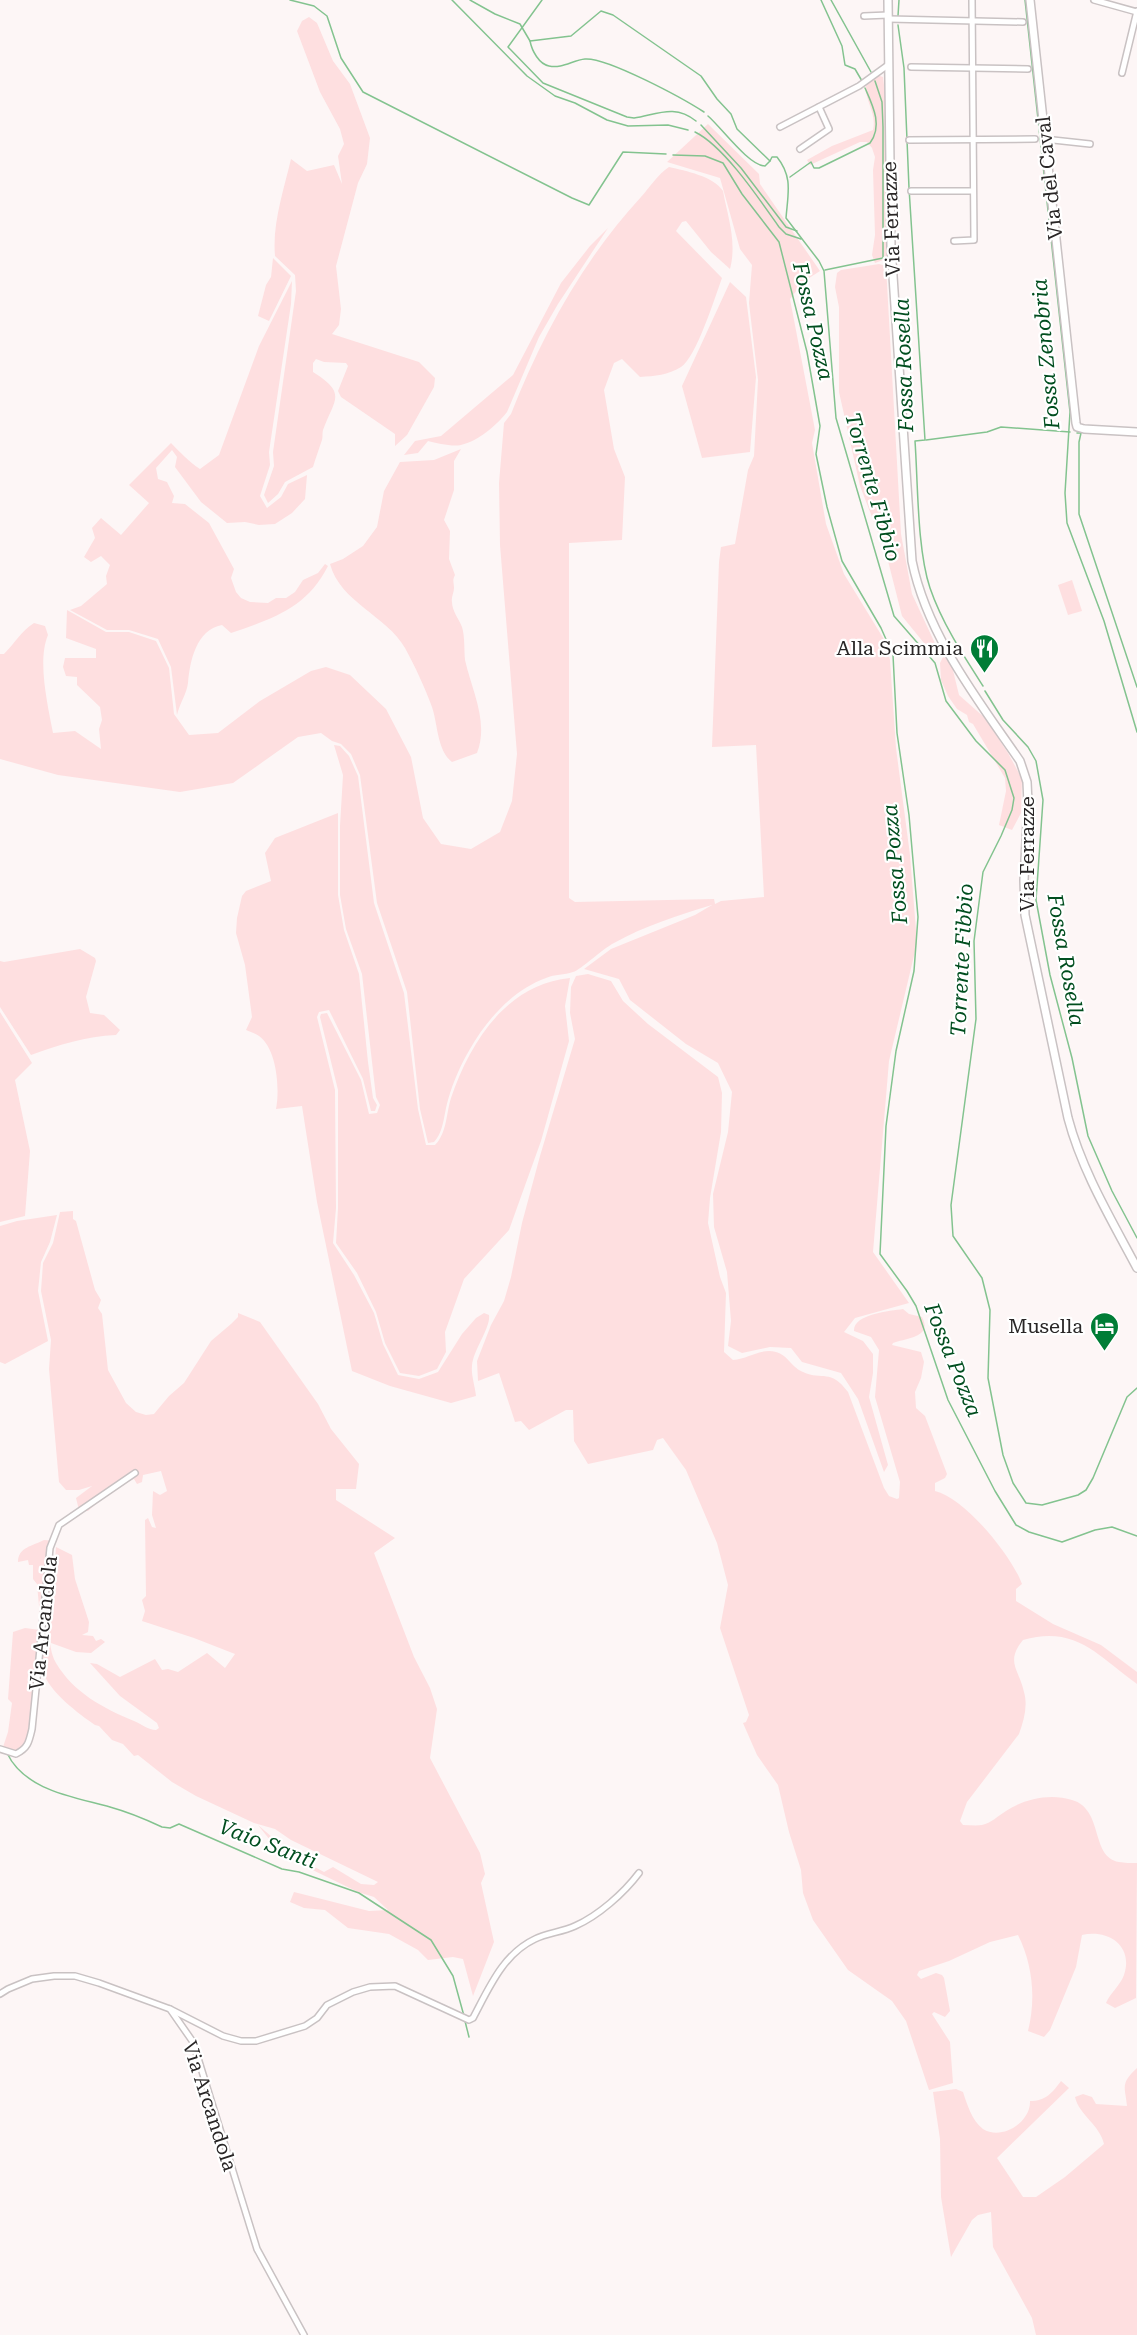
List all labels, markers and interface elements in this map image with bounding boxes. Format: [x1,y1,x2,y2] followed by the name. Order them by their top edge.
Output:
[1031,115,1067,241] street label: Via del Caval
[877,161,905,277] street label: Via Ferrazze
[788,259,838,382] water label: Fossa Pozza
[1027,278,1065,431] water label: Fossa Zenobria
[890,298,918,433] water label: Fossa Rosella
[840,410,906,564] water label: Torrente Fibbio
[968,632,1000,674] restaurant icon: Alla Scimmia
[836,636,963,660] place label: Alla Scimmia
[1015,796,1039,912] street label: Via Ferrazze
[878,803,912,926] water label: Fossa Pozza
[946,883,978,1037] water label: Torrente Fibbio
[1042,891,1089,1028] water label: Fossa Rosella
[919,1299,987,1420] water label: Fossa Pozza
[1088,1310,1120,1352] hotel icon: Musella
[1008,1314,1083,1338] place label: Musella
[24,1554,62,1692] street label: Via Arcandola
[216,1814,320,1874] water label: Vaio Santi
[178,2038,242,2174] street label: Via Arcandola

